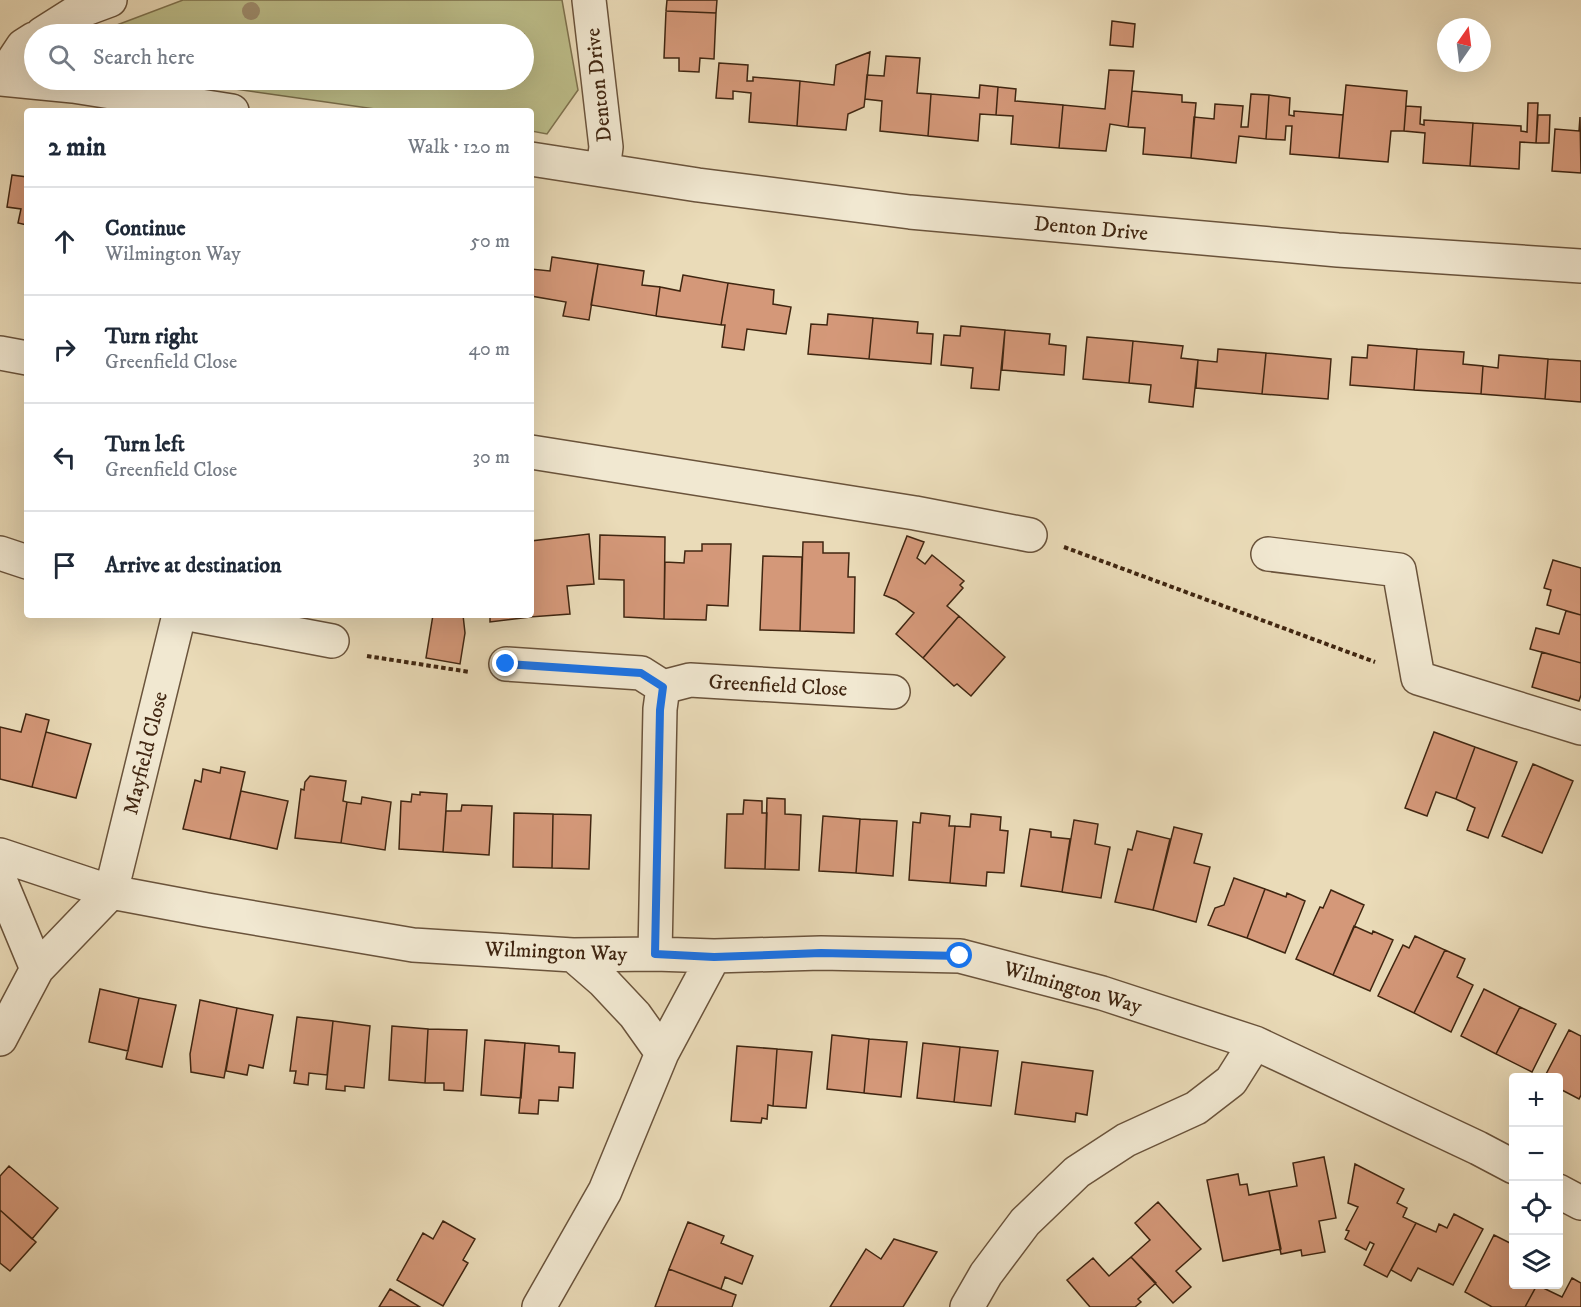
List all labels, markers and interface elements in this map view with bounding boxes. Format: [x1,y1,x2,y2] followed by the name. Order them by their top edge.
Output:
[1437,18,1491,72] north arrow
[24,24,534,90] search box
[580,26,618,143] street label: Denton Drive
[45,41,78,74] icon: search
[93,44,195,71] text: Search here
[48,131,106,164] text: 2 min
[408,135,510,160] text: Walk · 120 m
[1033,211,1149,247] street label: Denton Drive
[105,215,186,242] text: Continue
[48,225,81,258] icon: ahead
[470,229,510,254] text: 50 m
[105,242,241,267] text: Wilmington Way
[105,323,198,350] text: Turn right
[48,333,81,366] icon: right
[468,337,510,362] text: 40 m
[105,350,237,375] text: Greenfield Close
[105,431,185,458] text: Turn left
[48,441,81,474] icon: left
[472,445,510,470] text: 30 m
[105,458,237,483] text: Greenfield Close
[48,549,81,582] icon: arrive
[105,552,282,579] text: Arrive at destination
[492,650,518,676] route end
[708,669,848,703] street label: Greenfield Close
[118,689,174,817] street label: Mayfield Close
[483,936,629,968] street label: Wilmington Way
[946,942,972,968] route start
[1000,956,1146,1020] street label: Wilmington Way
[1509,1073,1563,1289] map controls
[1509,1073,1563,1127] button: +
[1509,1127,1563,1181] button: −
[1509,1181,1563,1235] button: locate
[1509,1235,1563,1289] button: layers

